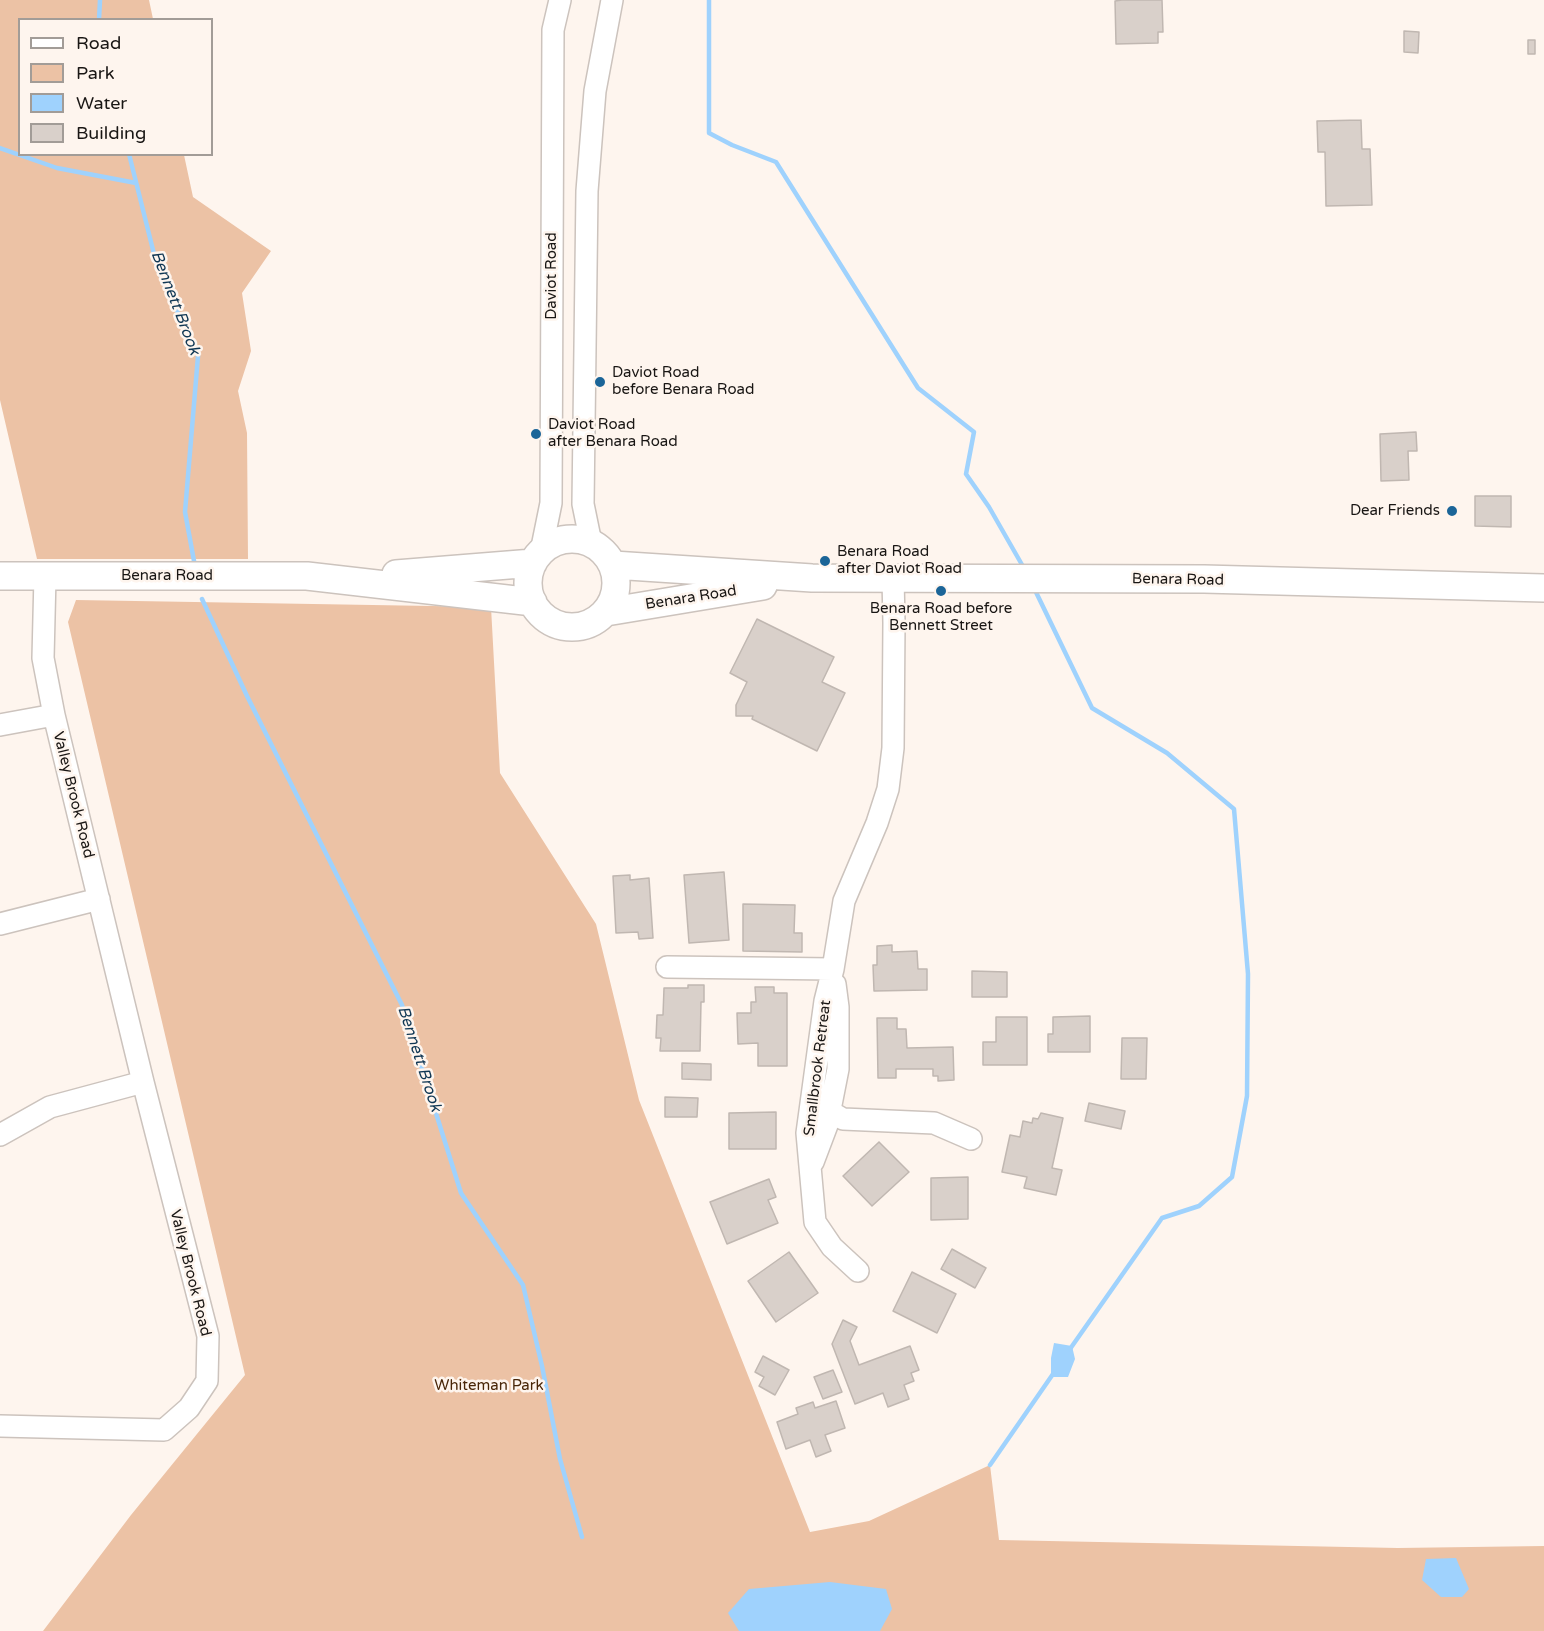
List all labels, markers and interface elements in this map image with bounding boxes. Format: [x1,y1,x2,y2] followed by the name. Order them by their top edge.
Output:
[18,18,213,156] legend
[76,32,121,54] text: Road
[76,62,114,84] text: Park
[76,92,127,114] text: Water
[76,122,146,144] text: Building
[543,232,561,320] street label: Daviot Road
[146,248,204,358] water label: Bennett Brook
[612,364,754,399] place label: Daviot Road before Benara Road
[593,375,607,389] marker: Daviot Road before Benara Road
[548,416,678,451] place label: Daviot Road after Benara Road
[529,427,543,441] marker: Daviot Road after Benara Road
[1350,502,1440,520] place label: Dear Friends
[1445,504,1459,518] marker: Dear Friends
[837,543,962,578] place label: Benara Road after Daviot Road
[818,554,832,568] marker: Benara Road after Daviot Road
[121,567,213,585] street label: Benara Road
[1132,570,1224,590] street label: Benara Road
[644,582,738,614] street label: Benara Road
[934,584,948,598] marker: Benara Road before Bennett Street
[870,600,1012,635] place label: Benara Road before Bennett Street
[49,730,97,860] street label: Valley Brook Road
[801,999,835,1137] street label: Smallbrook Retreat
[393,1004,445,1114] water label: Bennett Brook
[166,1208,214,1338] street label: Valley Brook Road
[434,1377,544,1395] park label: Whiteman Park

